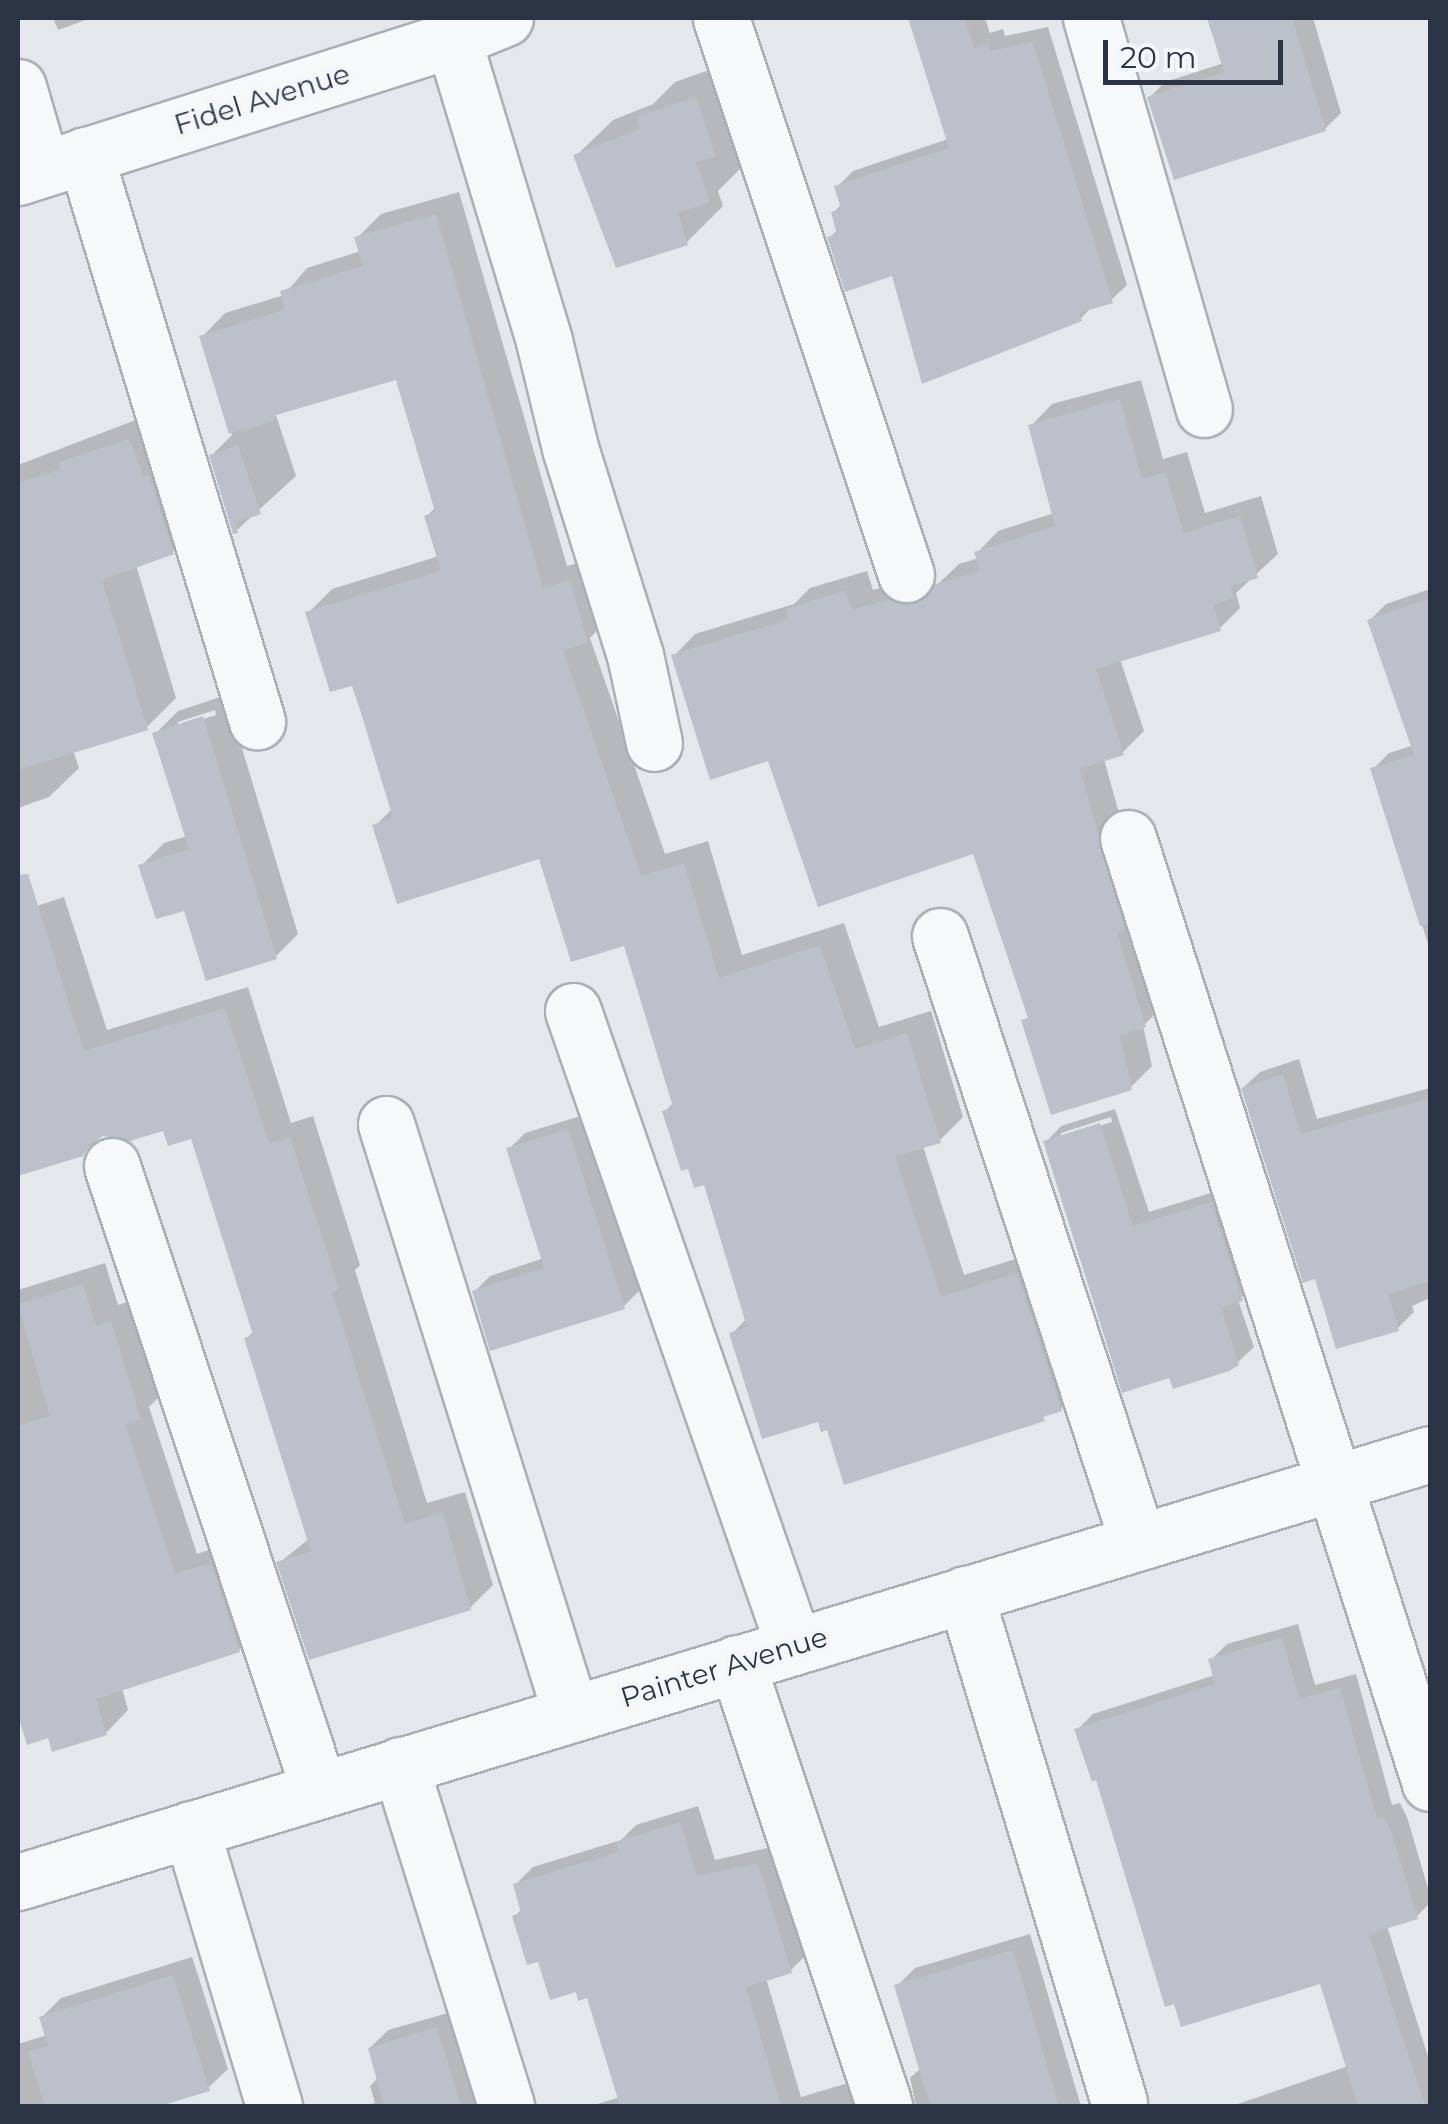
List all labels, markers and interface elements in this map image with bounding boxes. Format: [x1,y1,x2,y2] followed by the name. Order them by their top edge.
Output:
[1108,20,1288,82] scale bar
[1120,39,1197,76] text: 20 m
[170,56,354,142] street label: Fidel Avenue
[616,1620,832,1714] street label: Painter Avenue

